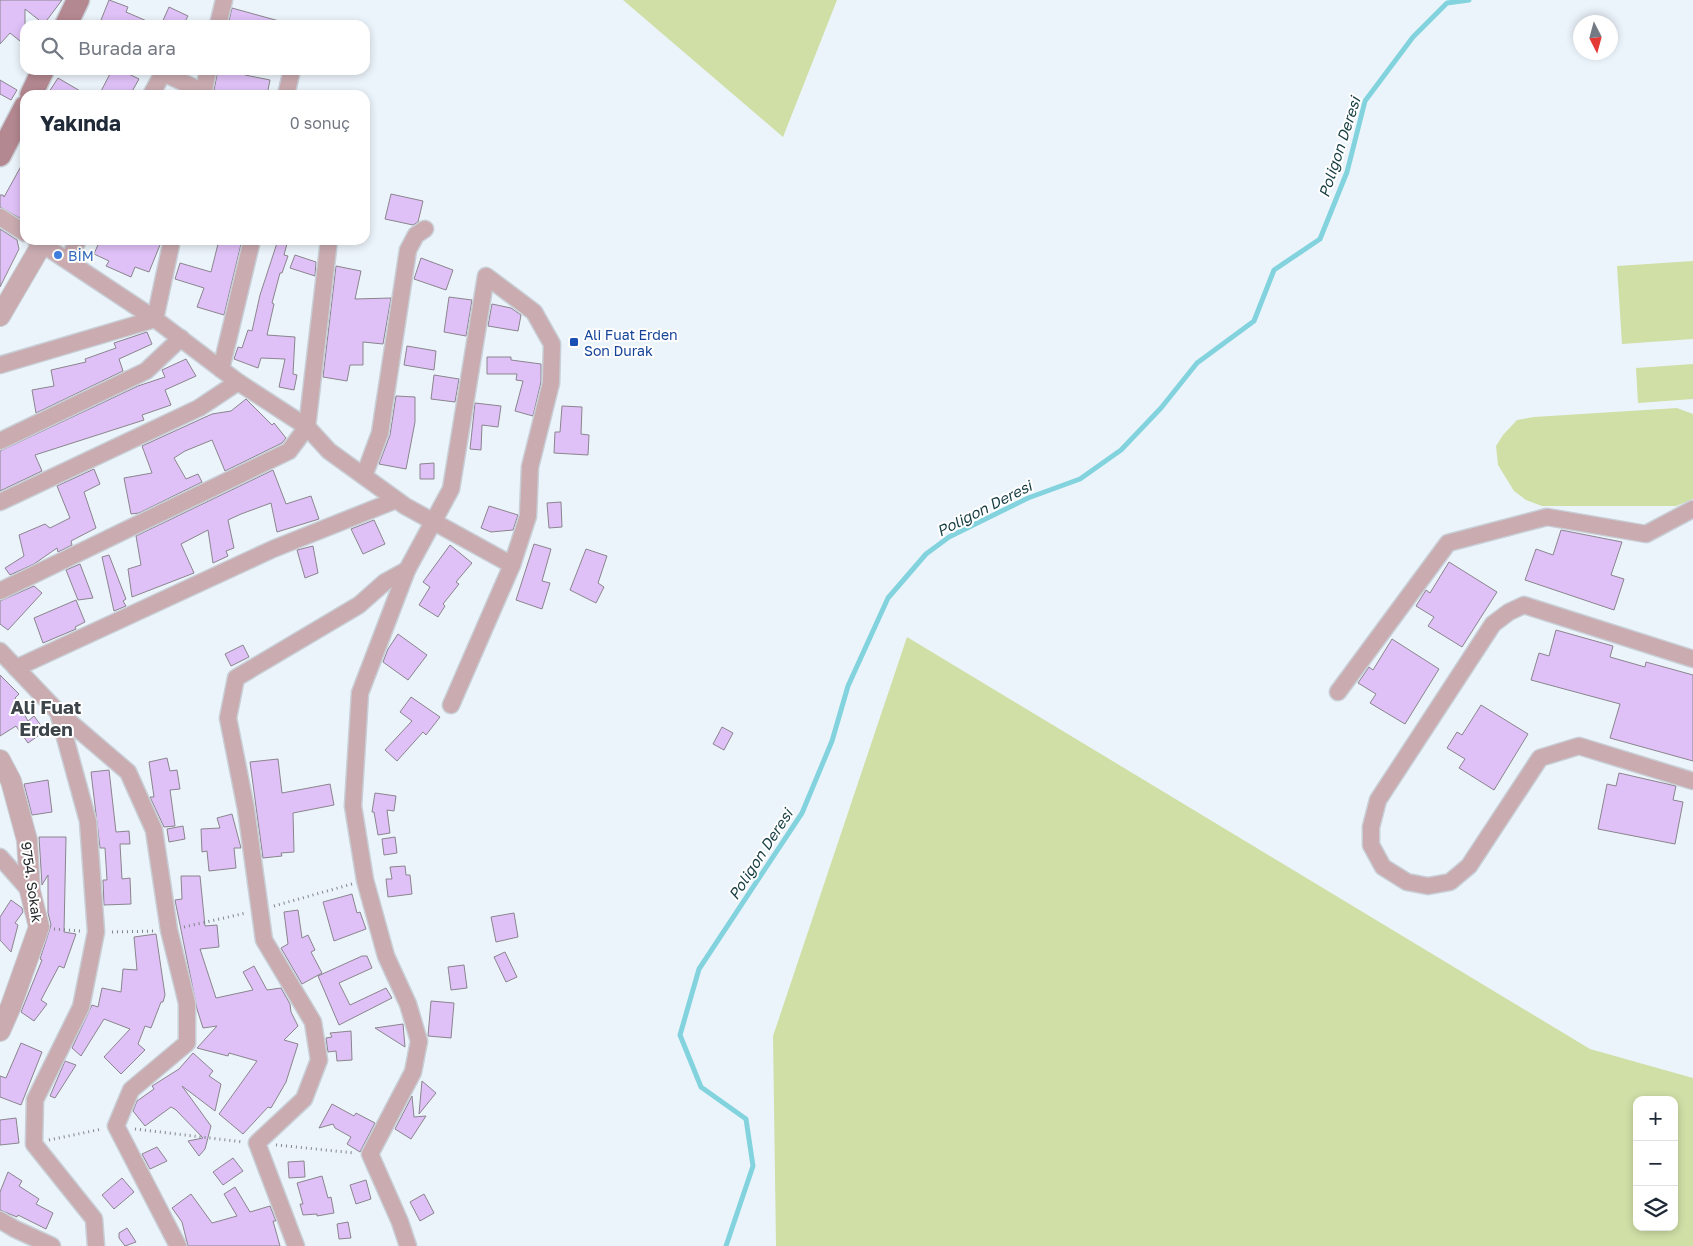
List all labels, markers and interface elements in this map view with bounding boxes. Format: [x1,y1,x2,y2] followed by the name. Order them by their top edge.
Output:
[1573,15,1618,60] north arrow
[20,20,370,75] search box
[38,34,66,62] icon: search
[78,36,176,59] text: Burada ara
[1314,93,1365,200] water label: Poligon Deresi
[40,110,121,136] text: Yakında
[290,113,350,133] text: 0 sonuç
[68,247,94,264] place label: BİM
[52,249,64,261] marker: BİM
[584,326,678,359] place label: Ali Fuat Erden Son Durak
[568,336,580,348] marker: Ali Fuat Erden Son Durak
[933,475,1037,541] water label: Poligon Deresi
[11,695,82,740] district label: Ali Fuat Erden
[724,804,798,903] water label: Poligon Deresi
[18,841,46,923] street label: 9754. Sokak
[1633,1096,1678,1231] map controls
[1633,1096,1678,1141] button: +
[1633,1141,1678,1186] button: −
[1633,1186,1678,1231] button: layers

